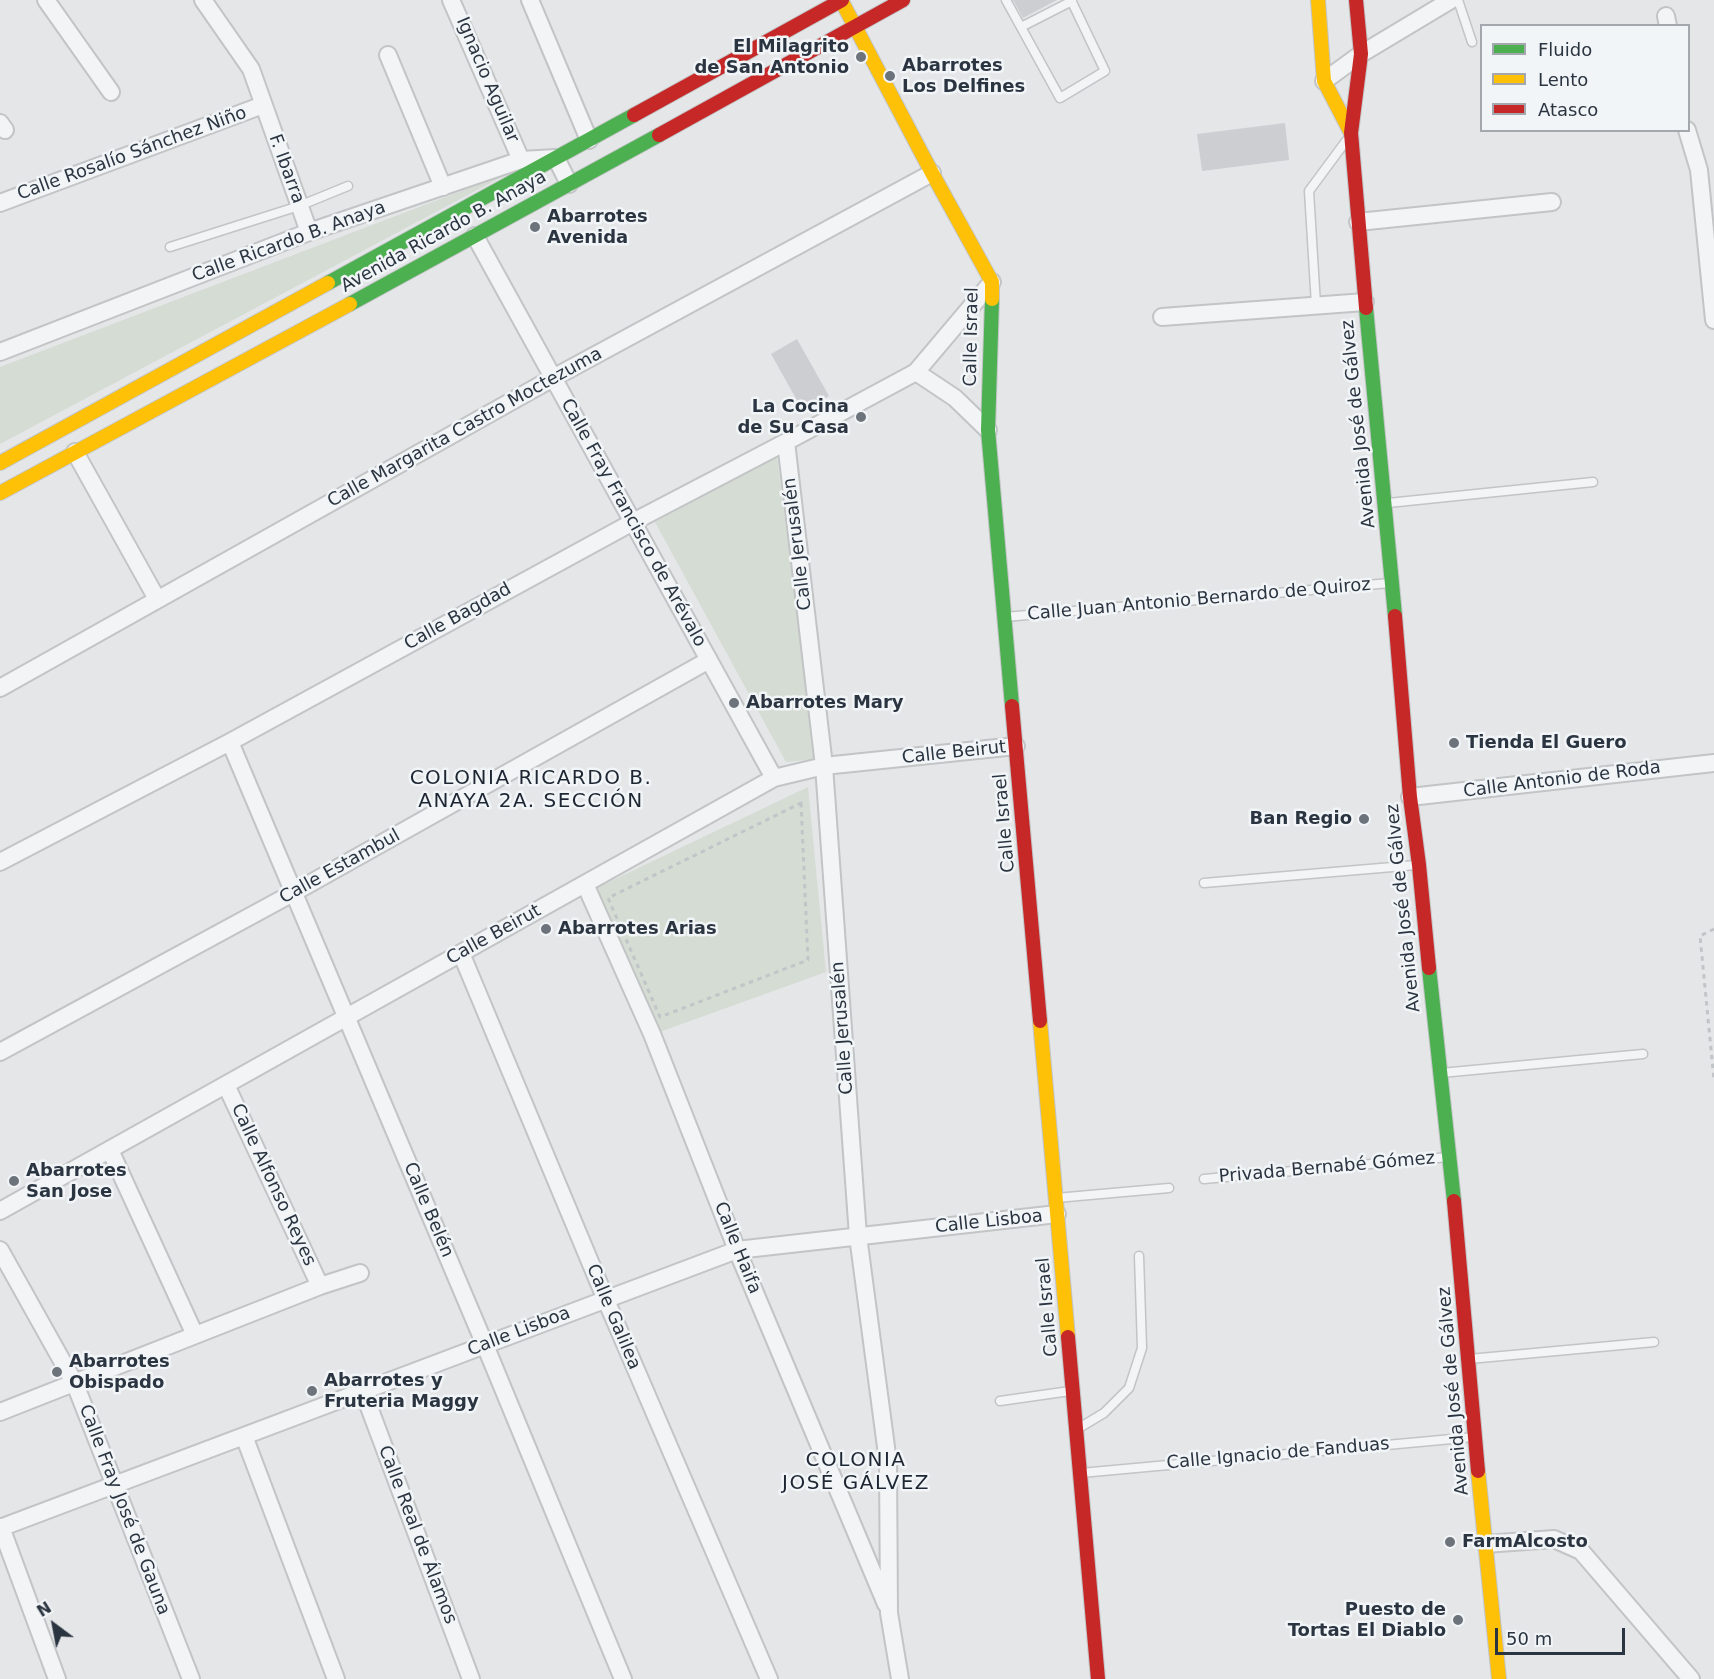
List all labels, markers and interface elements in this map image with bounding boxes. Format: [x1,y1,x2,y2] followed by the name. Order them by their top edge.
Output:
[451,14,523,146] street label: Ignacio Aguilar
[1480,24,1690,132] legend
[694,36,849,78] place label: El Milagrito de San Antonio
[1538,39,1592,60] text: Fluido
[854,50,868,64] marker: El Milagrito de San Antonio
[902,55,1025,98] place label: Abarrotes Los Delfines
[883,69,897,83] marker: Abarrotes Los Delfines
[1538,69,1588,90] text: Lento
[1538,99,1598,120] text: Atasco
[14,102,250,206] street label: Calle Rosalío Sánchez Niño
[264,131,308,207] street label: F. Ibarra
[338,166,550,298] street label: Avenida Ricardo B. Anaya
[189,197,389,287] street label: Calle Ricardo B. Anaya
[547,206,648,248] place label: Abarrotes Avenida
[528,220,542,234] marker: Abarrotes Avenida
[960,287,984,387] street label: Calle Israel
[1337,319,1381,529] street label: Avenida José de Gálvez
[324,343,606,513] street label: Calle Margarita Castro Moctezuma
[556,395,710,651] street label: Calle Fray Francisco de Arévalo
[737,396,849,438] place label: La Cocina de Su Casa
[854,410,868,424] marker: La Cocina de Su Casa
[779,476,817,612] street label: Calle Jerusalén
[1026,574,1372,626] street label: Calle Juan Antonio Bernardo de Quiroz
[401,579,515,655] street label: Calle Bagdad
[746,692,904,714] place label: Abarrotes Mary
[727,696,741,710] marker: Abarrotes Mary
[1466,732,1627,754] place label: Tienda El Guero
[1447,736,1461,750] marker: Tienda El Guero
[901,737,1007,769] street label: Calle Beirut
[1462,757,1662,803] street label: Calle Antonio de Roda
[410,767,652,814] district label: COLONIA RICARDO B. ANAYA 2A. SECCIÓN
[990,772,1020,874] street label: Calle Israel
[1382,803,1426,1013] street label: Avenida José de Gálvez
[1250,808,1352,830] place label: Ban Regio
[1357,812,1371,826] marker: Ban Regio
[276,825,404,909] street label: Calle Estambul
[443,900,545,970] street label: Calle Beirut
[558,918,717,940] place label: Abarrotes Arias
[539,922,553,936] marker: Abarrotes Arias
[828,961,858,1095] street label: Calle Jerusalén
[226,1100,320,1270] street label: Calle Alfonso Reyes
[1218,1148,1436,1188] street label: Privada Bernabé Gómez
[398,1159,458,1261] street label: Calle Belén
[26,1160,127,1202] place label: Abarrotes San Jose
[7,1174,21,1188] marker: Abarrotes San Jose
[709,1199,765,1297] street label: Calle Haifa
[934,1206,1044,1238] street label: Calle Lisboa
[1033,1256,1063,1358] street label: Calle Israel
[581,1261,645,1373] street label: Calle Galilea
[1434,1286,1474,1496] street label: Avenida José de Gálvez
[465,1303,573,1361] street label: Calle Lisboa
[69,1351,170,1394] place label: Abarrotes Obispado
[50,1365,64,1379] marker: Abarrotes Obispado
[324,1370,479,1412] place label: Abarrotes y Fruteria Maggy
[305,1384,319,1398] marker: Abarrotes y Fruteria Maggy
[74,1402,174,1618] street label: Calle Fray José de Gauna
[1166,1433,1390,1475] street label: Calle Ignacio de Fanduas
[373,1443,461,1627] street label: Calle Real de Álamos
[782,1449,930,1496] district label: COLONIA JOSÉ GÁLVEZ
[1462,1531,1588,1553] place label: FarmAlcosto
[1443,1535,1457,1549] marker: FarmAlcosto
[24,1595,84,1655] north arrow
[33,1598,55,1621] text: N
[1288,1599,1446,1642] place label: Puesto de Tortas El Diablo
[1451,1613,1465,1627] marker: Puesto de Tortas El Diablo
[1498,1616,1628,1654] scale bar
[1506,1628,1552,1649] text: 50 m

